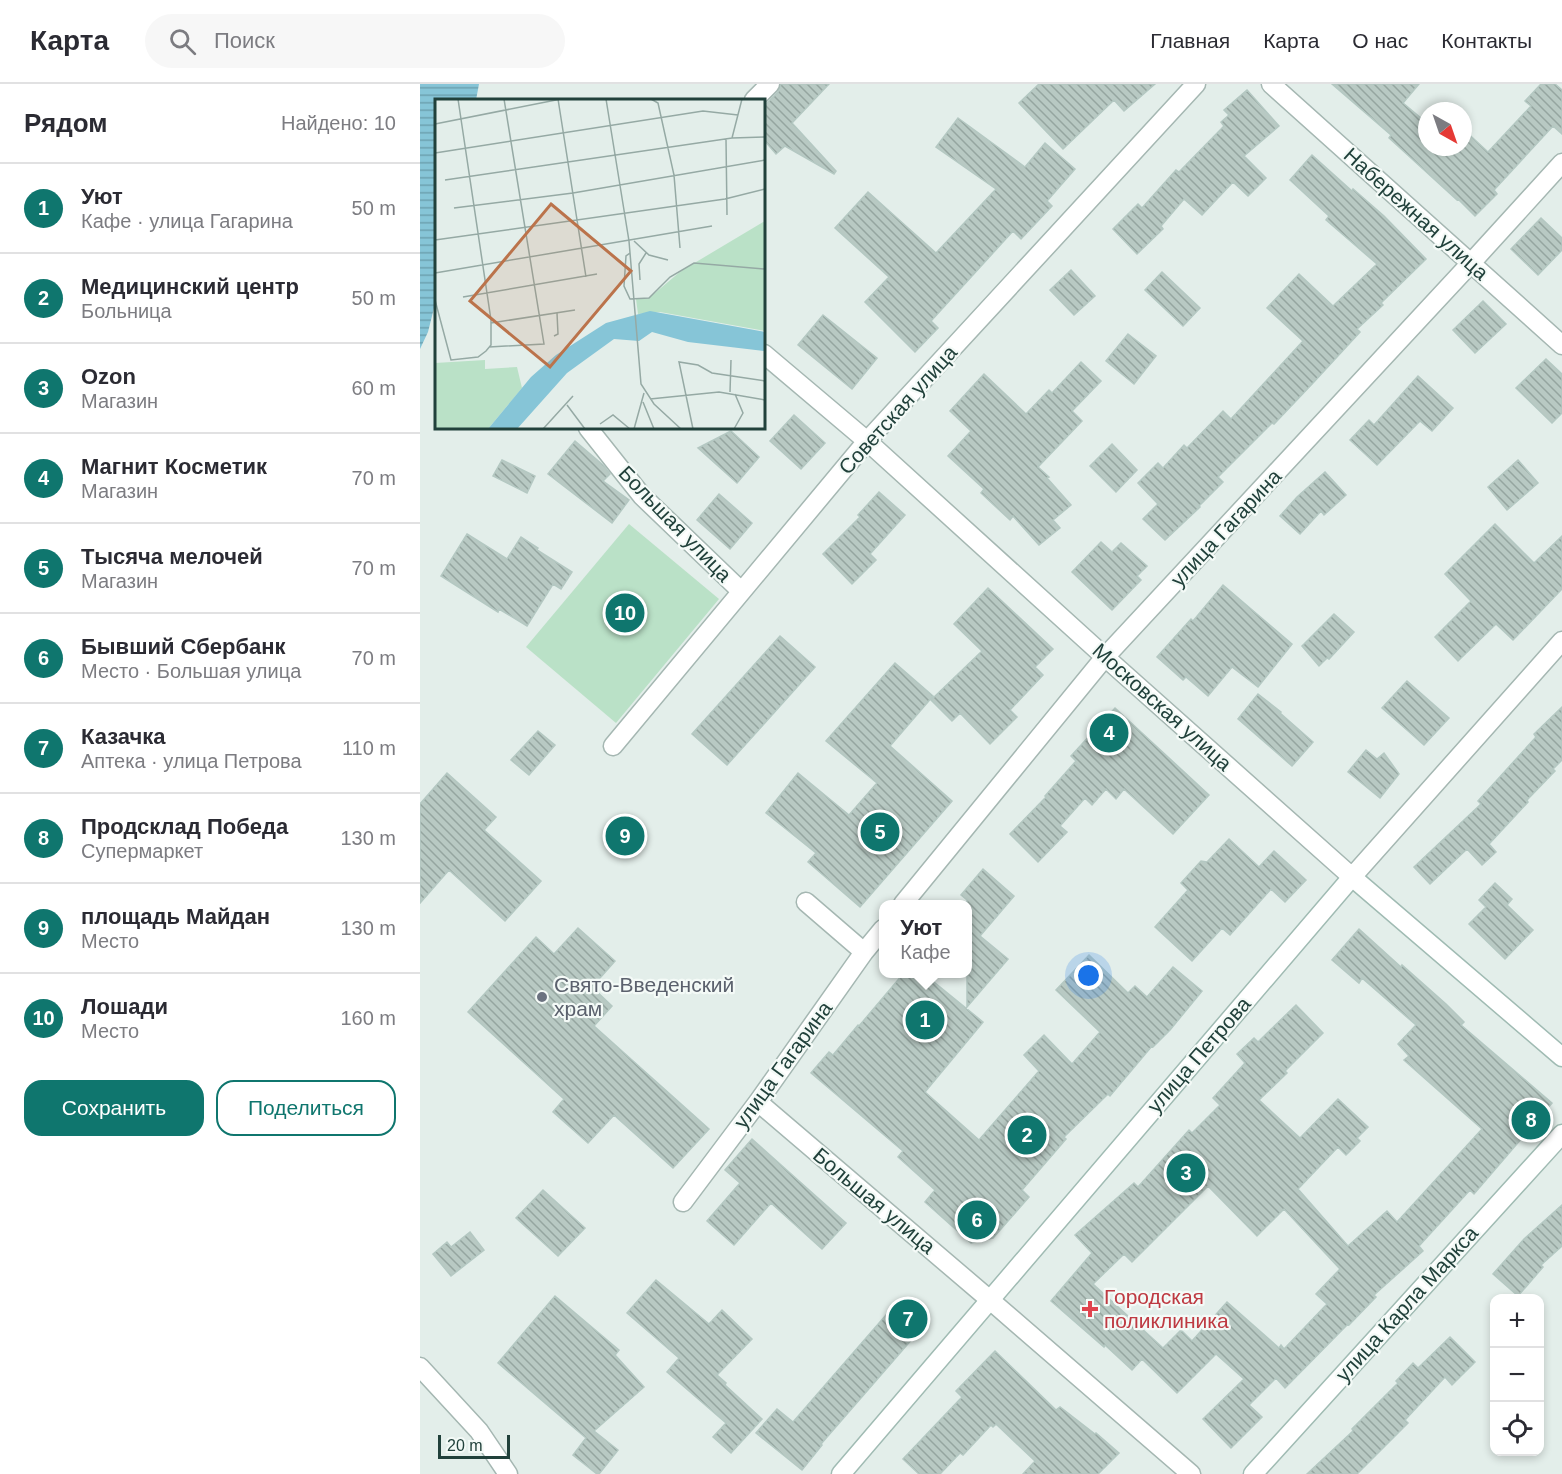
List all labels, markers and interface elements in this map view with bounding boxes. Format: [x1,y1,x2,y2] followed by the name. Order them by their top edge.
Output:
[145,14,565,68] search box
[30,25,109,56] text: Карта
[166,25,199,58] icon: search
[214,28,275,53] text: Поиск
[1150,29,1230,52] text: Главная
[1263,29,1319,52] text: Карта
[1352,29,1408,52] text: О нас
[1441,29,1532,52] text: Контакты
[435,99,765,429] inset map
[1418,102,1472,156] north arrow
[24,108,107,138] text: Рядом
[281,112,396,134] text: Найдено: 10
[1340,143,1493,285] street label: Набережная улица
[81,184,123,209] text: Уют
[38,197,49,219] text: 1
[352,197,396,219] text: 50 m
[81,210,293,232] text: Кафе · улица Гагарина
[81,274,299,299] text: Медицинский центр
[38,287,49,309] text: 2
[352,287,396,309] text: 50 m
[81,300,172,322] text: Больница
[834,340,962,479] street label: Советская улица
[81,364,136,389] text: Ozon
[38,377,49,399] text: 3
[352,377,396,399] text: 60 m
[81,390,158,412] text: Магазин
[81,454,267,479] text: Магнит Косметик
[614,461,737,586] street label: Большая улица
[1166,464,1286,591] street label: улица Гагарина
[38,467,49,489] text: 4
[352,467,396,489] text: 70 m
[81,480,158,502] text: Магазин
[81,544,263,569] text: Тысяча мелочей
[38,557,49,579] text: 5
[352,557,396,579] text: 70 m
[81,570,158,592] text: Магазин
[606,590,644,636] pin: 10
[81,634,286,659] text: Бывший Сбербанк
[1088,638,1237,775] street label: Московская улица
[38,647,49,669] text: 6
[352,647,396,669] text: 70 m
[81,660,301,682] text: Место · Большая улица
[1090,710,1128,756] pin: 4
[81,724,166,749] text: Казачка
[38,737,49,759] text: 7
[342,737,396,759] text: 110 m
[81,750,302,772] text: Аптека · улица Петрова
[860,810,900,855] pin: 5
[81,814,288,839] text: Продсклад Победа
[606,814,644,858] pin: 9
[38,827,49,849] text: 8
[340,827,396,849] text: 130 m
[81,840,203,862] text: Супермаркет
[879,900,972,978] popup
[81,904,270,929] text: площадь Майдан
[900,915,942,940] text: Уют
[38,917,49,939] text: 9
[340,917,396,939] text: 130 m
[81,930,139,952] text: Место
[900,941,951,963] text: Кафе
[1074,961,1103,990] your location
[554,973,734,1020] place label: Свято-Введенский храм
[535,990,549,1004] marker: Свято-Введенский храм
[1142,992,1255,1117] street label: улица Петрова
[81,994,168,1019] text: Лошади
[729,997,836,1133] street label: улица Гагарина
[906,998,944,1042] pin: 1
[32,1007,55,1029] text: 10
[340,1007,396,1029] text: 160 m
[81,1020,139,1042] text: Место
[24,1080,204,1136] button: Сохранить
[216,1080,396,1136] button: Поделиться
[1512,1098,1550,1142] pin: 8
[1008,1112,1046,1158] pin: 2
[809,1143,940,1258] street label: Большая улица
[1166,1150,1206,1196] pin: 3
[958,1198,996,1242] pin: 6
[1331,1221,1483,1386] street label: улица Карла Маркса
[1104,1285,1229,1332] place label: Городская поликлиника
[1490,1294,1544,1456] map controls
[1490,1294,1544,1348] button: +
[888,1296,928,1342] pin: 7
[1081,1300,1099,1318] marker: Городская поликлиника
[1490,1348,1544,1402] button: −
[1490,1402,1544,1456] button: locate
[438,1432,510,1460] scale bar
[447,1437,483,1454] text: 20 m

